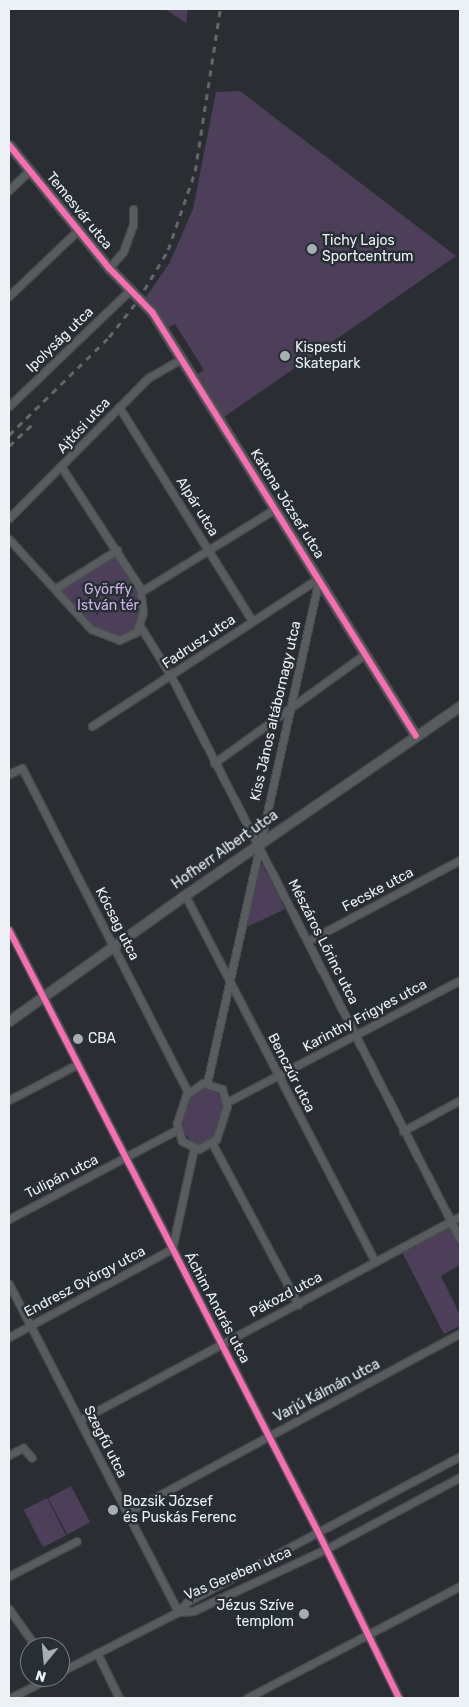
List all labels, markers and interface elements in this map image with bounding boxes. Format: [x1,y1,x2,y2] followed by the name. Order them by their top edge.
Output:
[43,169,115,253] street label: Temesvár utca
[322,233,414,266] place label: Tichy Lajos Sportcentrum
[306,243,318,255] marker: Tichy Lajos Sportcentrum
[23,304,97,376] street label: Ipolyság utca
[295,340,360,372] place label: Kispesti Skatepark
[279,350,291,362] marker: Kispesti Skatepark
[54,395,114,457] street label: Ajtósi utca
[246,446,328,562] street label: Katona József utca
[172,474,222,540] street label: Alpár utca
[77,582,139,614] park label: Györffy István tér
[159,611,239,673] street label: Fadrusz utca
[247,619,305,803] street label: Kiss János altábornagy utca
[168,807,282,893] street label: Hofherr Albert utca
[340,864,416,916] street label: Fecske utca
[284,877,362,1007] street label: Mészáros Lőrinc utca
[91,885,143,963] street label: Kócsag utca
[300,976,430,1056] street label: Karinthy Frigyes utca
[264,1030,318,1116] street label: Benczúr utca
[88,1031,116,1047] place label: CBA
[72,1033,84,1045] marker: CBA
[23,1151,101,1203] street label: Tulipán utca
[21,1243,149,1321] street label: Endresz György utca
[181,1249,253,1367] street label: Áchim András utca
[247,1269,325,1321] street label: Pákozd utca
[271,1356,383,1426] street label: Varjú Kálmán utca
[80,1403,130,1481] street label: Szegfű utca
[123,1494,236,1526] place label: Bozsik József és Puskás Ferenc
[107,1504,119,1516] marker: Bozsik József és Puskás Ferenc
[182,1544,294,1604] street label: Vas Gereben utca
[217,1598,294,1630] place label: Jézus Szíve templom
[298,1608,310,1620] marker: Jézus Szíve templom
[20,1637,70,1687] north arrow
[33,1666,48,1685] text: N

